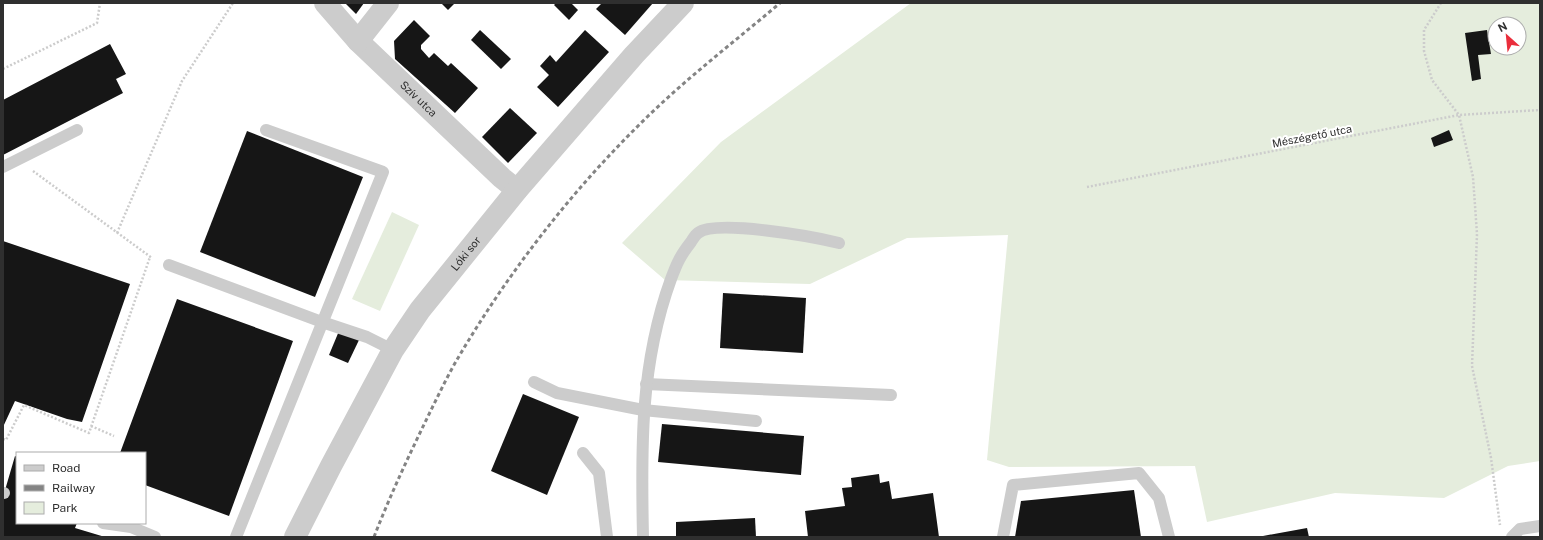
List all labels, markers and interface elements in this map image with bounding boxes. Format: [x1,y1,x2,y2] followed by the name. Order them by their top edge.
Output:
[1487,16,1527,56] north arrow
[1496,20,1509,34] text: N
[398,78,439,119] street label: Szív utca
[1271,122,1353,150] street label: Mészégető utca
[448,234,483,273] street label: Lóki sor
[16,452,146,524] legend
[52,461,80,475] text: Road
[52,481,96,495] text: Railway
[52,501,78,515] text: Park

